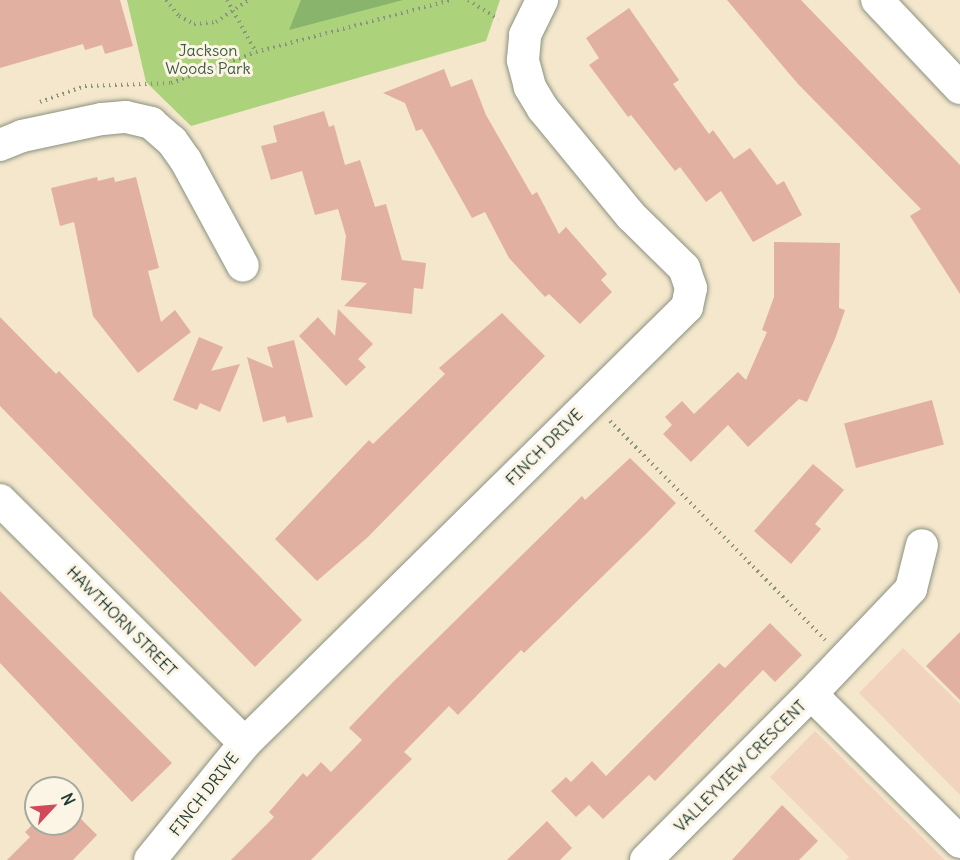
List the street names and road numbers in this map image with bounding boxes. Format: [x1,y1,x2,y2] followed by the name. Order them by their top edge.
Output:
[502,405,586,489] street label: FINCH DRIVE
[63,562,181,680] street label: HAWTHORN STREET
[670,696,810,836] street label: VALLEYVIEW CRESCENT
[165,748,243,840] street label: FINCH DRIVE

